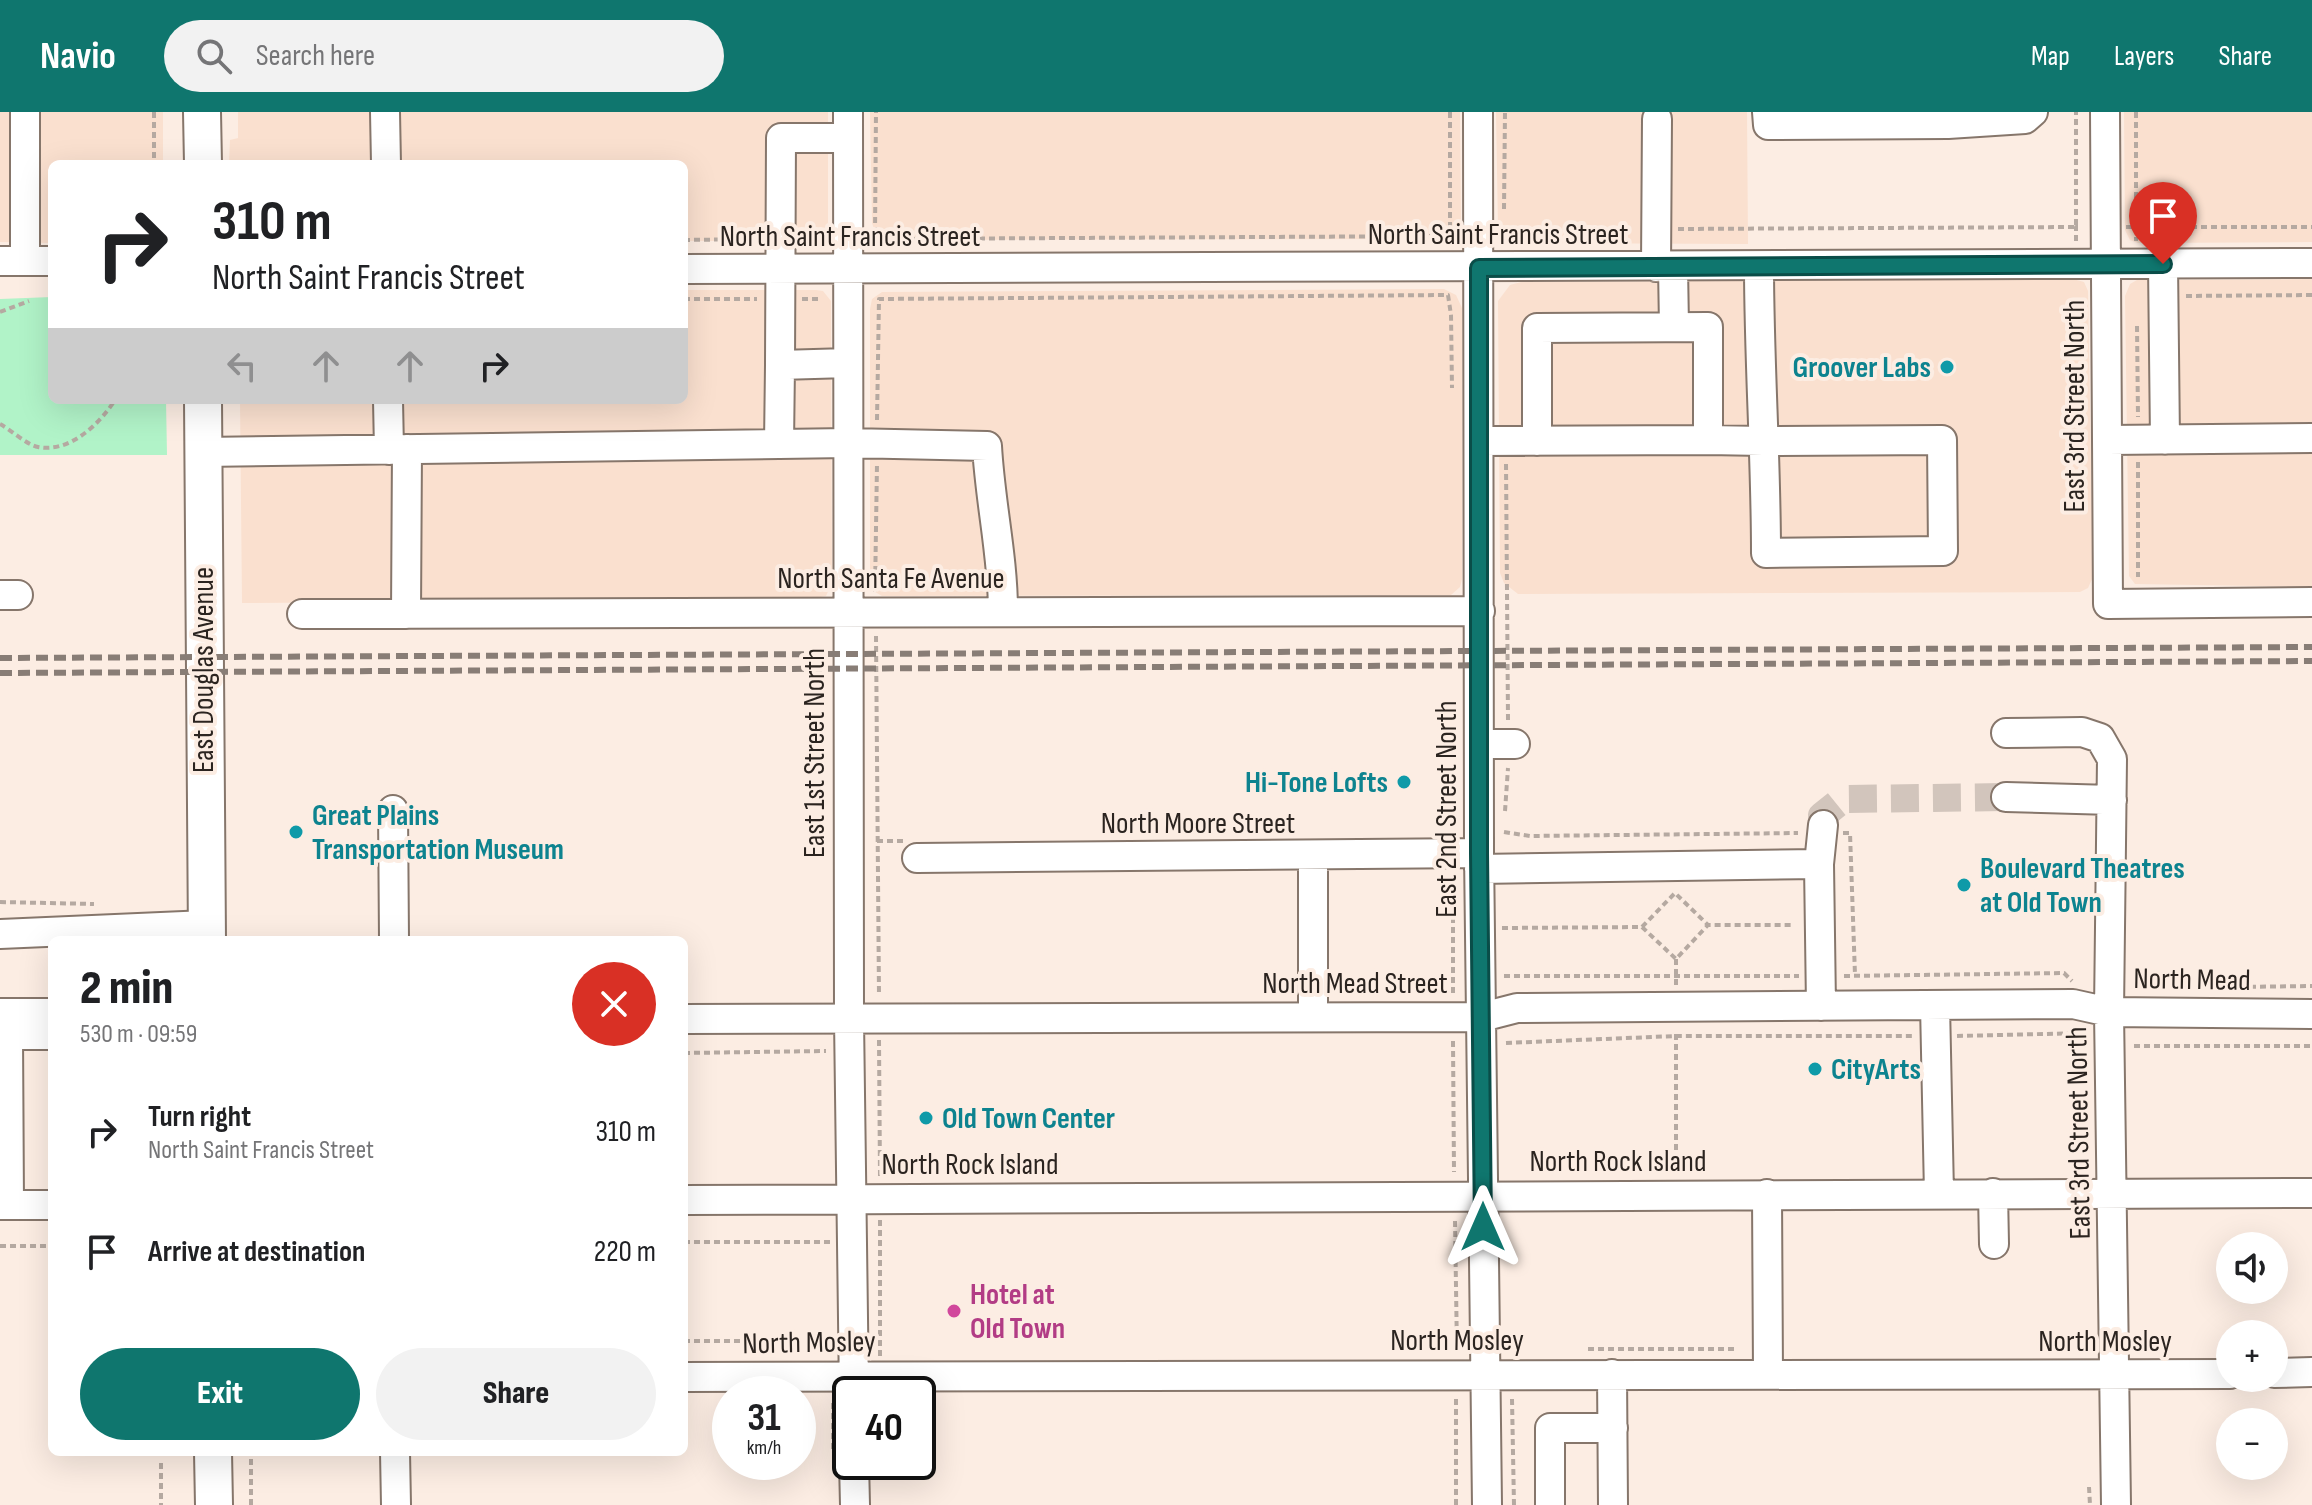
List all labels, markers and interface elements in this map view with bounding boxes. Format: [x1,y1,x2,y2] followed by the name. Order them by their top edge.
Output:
[164,20,724,92] search box
[40,34,116,79] text: Navio
[192,34,236,78] icon: search
[256,38,375,74] text: Search here
[2031,40,2070,73] text: Map
[2114,40,2174,73] text: Layers
[2218,40,2272,73] text: Share
[2129,182,2197,264] pin
[212,189,332,256] text: 310 m
[80,192,184,296] icon: right
[2141,194,2185,238] icon: arrive
[1368,217,1628,253] street label: North Saint Francis Street
[720,219,980,255] street label: North Saint Francis Street
[212,257,525,300] text: North Saint Francis Street
[2057,300,2093,512] street label: East 3rd Street North
[220,344,264,388] icon: left
[304,344,348,388] icon: ahead
[388,344,432,388] icon: ahead
[472,344,516,388] icon: right
[1793,350,1931,386] place label: Groover Labs
[1938,358,1956,376] marker: Groover Labs
[777,561,1005,597] street label: North Santa Fe Avenue
[186,567,222,773] street label: East Douglas Avenue
[797,648,833,858] street label: East 1st Street North
[1429,700,1465,918] street label: East 2nd Street North
[1245,765,1388,801] place label: Hi-Tone Lofts
[1395,773,1413,791] marker: Hi-Tone Lofts
[312,798,564,868] place label: Great Plains Transportation Museum
[1101,806,1295,842] street label: North Moore Street
[287,823,305,841] marker: Great Plains Transportation Museum
[1980,851,2185,921] place label: Boulevard Theatres at Old Town
[1955,876,1973,894] marker: Boulevard Theatres at Old Town
[80,960,173,1017] text: 2 min
[2133,961,2251,999] street label: North Mead
[572,962,656,1046] button: close
[1262,966,1448,1002] street label: North Mead Street
[80,1019,197,1050] text: 530 m · 09:59
[2059,1026,2099,1240] street label: East 3rd Street North
[1831,1052,1921,1088] place label: CityArts
[1806,1060,1824,1078] marker: CityArts
[148,1099,251,1135] text: Turn right
[942,1101,1115,1137] place label: Old Town Center
[917,1109,935,1127] marker: Old Town Center
[80,1110,124,1154] icon: right
[596,1114,656,1150] text: 310 m
[148,1135,374,1166] text: North Saint Francis Street
[1530,1144,1706,1180] street label: North Rock Island
[882,1147,1058,1183] street label: North Rock Island
[1441,1185,1525,1269] position arrow
[80,1230,124,1274] icon: arrive
[2216,1232,2288,1480] map controls
[2216,1232,2288,1304] button: sound
[148,1234,365,1270] text: Arrive at destination
[594,1234,656,1270] text: 220 m
[970,1277,1065,1347] place label: Hotel at Old Town
[945,1302,963,1320] marker: Hotel at Old Town
[2216,1320,2288,1392] button: +
[1390,1323,1524,1359] street label: North Mosley
[742,1324,877,1362] street label: North Mosley
[2038,1324,2172,1360] street label: North Mosley
[80,1348,360,1440] button: Exit
[376,1348,656,1440] button: Share
[832,1376,936,1480] speed limit sign: 40
[747,1394,781,1442] text: 31
[2216,1408,2288,1480] button: −
[747,1436,781,1460] text: km/h

